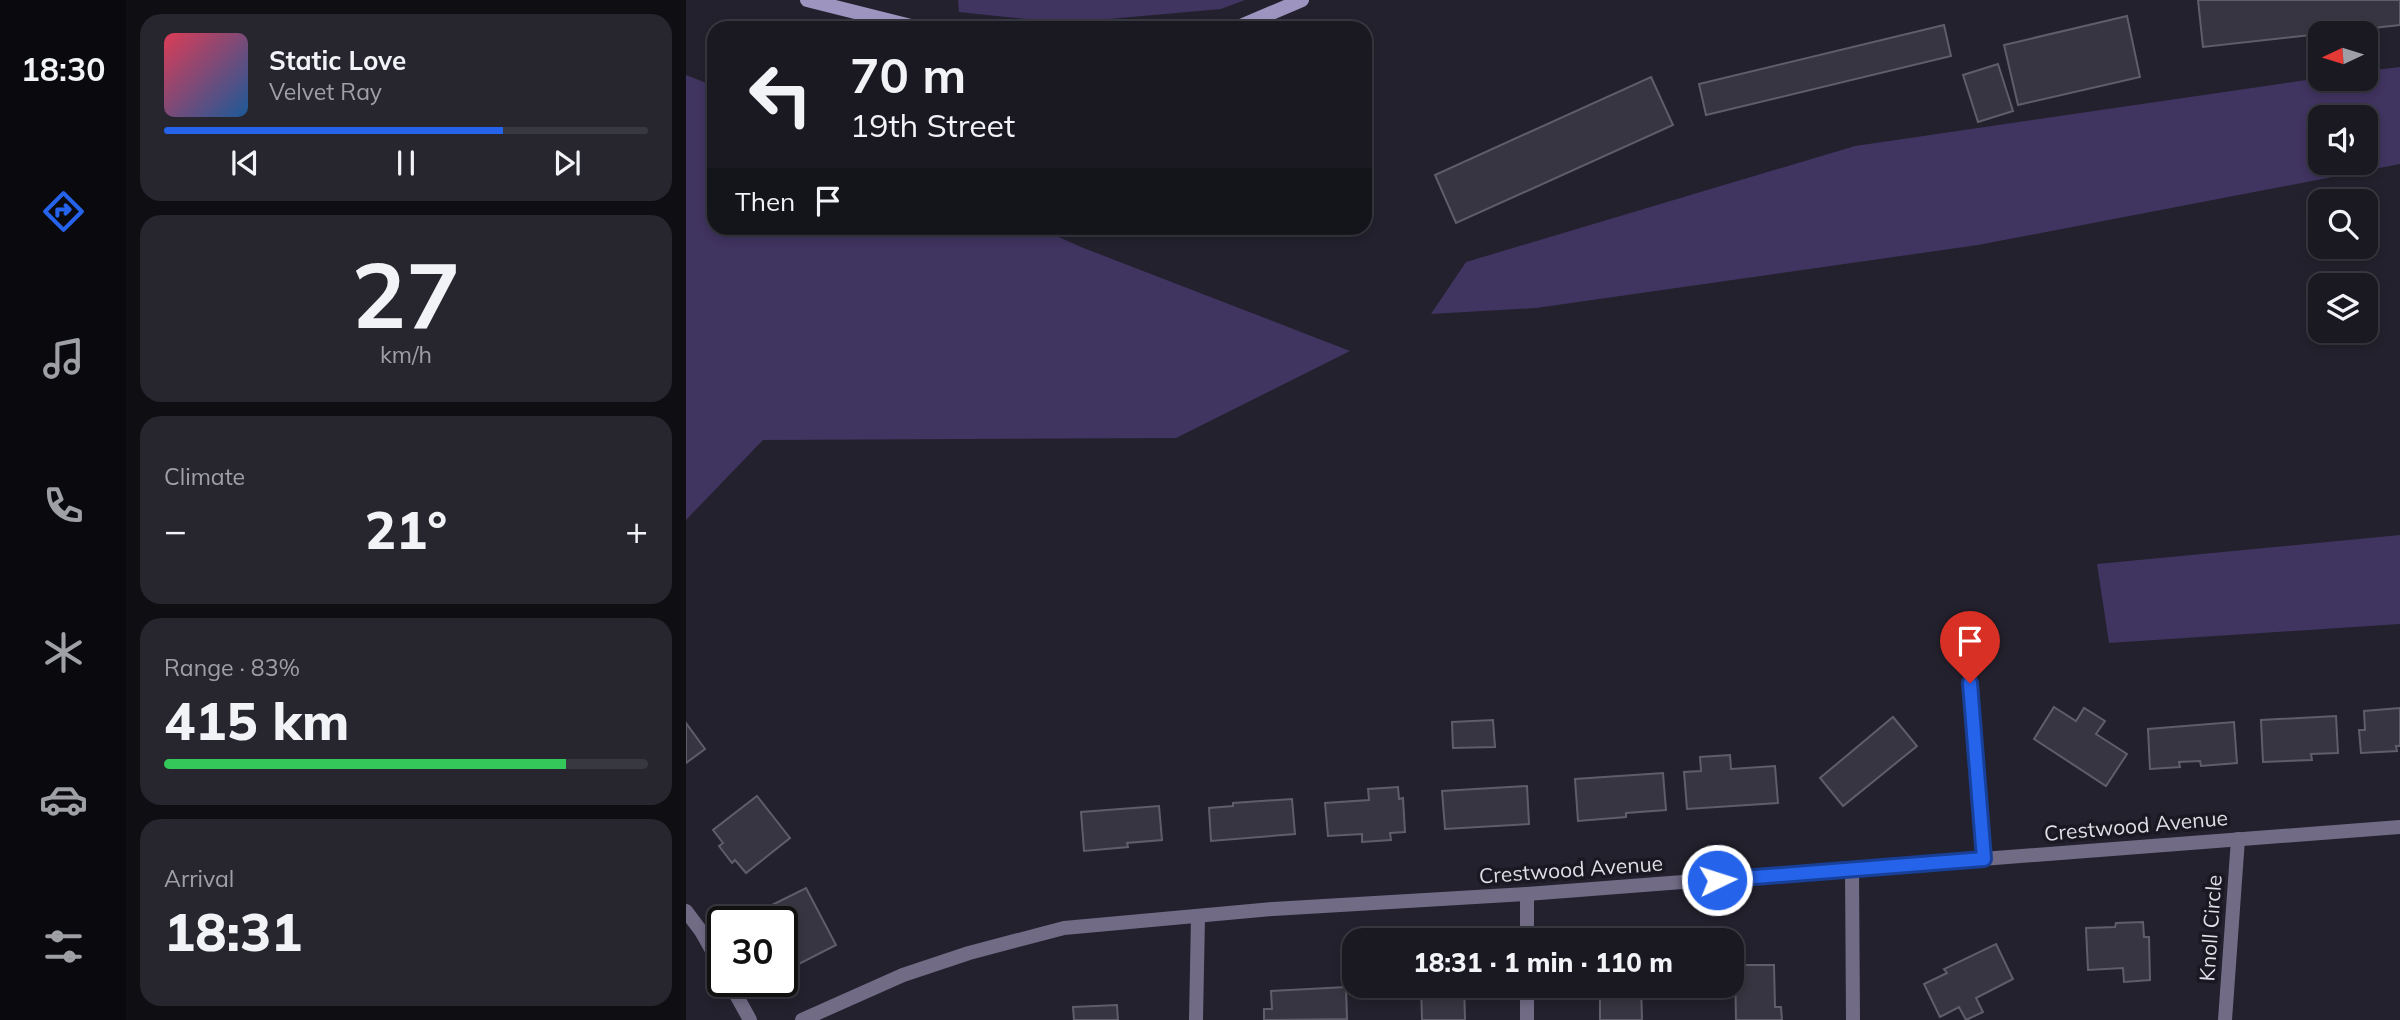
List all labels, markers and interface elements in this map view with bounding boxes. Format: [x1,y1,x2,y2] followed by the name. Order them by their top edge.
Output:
[2308,21,2378,91] north arrow
[2308,21,2378,343] map controls
[269,44,406,77] text: Static Love
[850,44,966,105] text: 70 m
[21,49,105,89] text: 18:30
[735,49,826,140] icon: left
[269,77,382,106] text: Velvet Ray
[850,105,1015,145] text: 19th Street
[2308,105,2378,175] button: sound
[226,144,264,182] icon: previous
[387,144,425,182] icon: pause
[548,144,586,182] icon: next
[809,182,847,220] icon: arrive
[735,185,795,218] text: Then
[39,187,88,236] icon: directions
[2308,189,2378,259] button: search
[351,237,461,351] text: 27
[2308,273,2378,343] button: layers
[39,334,88,383] icon: music
[380,340,432,369] text: km/h
[164,462,245,491] text: Climate
[39,481,88,530] icon: phone
[365,497,447,562] text: 21°
[164,506,187,554] text: −
[625,506,648,554] text: +
[1940,611,2000,683] pin
[1951,622,1989,660] icon: arrive
[39,628,88,677] icon: climate
[164,653,300,682] text: Range · 83%
[164,688,349,753] text: 415 km
[39,775,88,824] icon: car
[2043,804,2229,846] street label: Crestwood Avenue
[1680,843,1754,917] position arrow
[1478,850,1664,888] street label: Crestwood Avenue
[164,864,234,893] text: Arrival
[2193,874,2227,982] street label: Knoll Circle
[164,899,302,964] text: 18:31
[707,906,798,997] speed limit sign: 30
[39,922,88,971] icon: filters
[1413,946,1673,979] text: 18:31 · 1 min · 110 m

